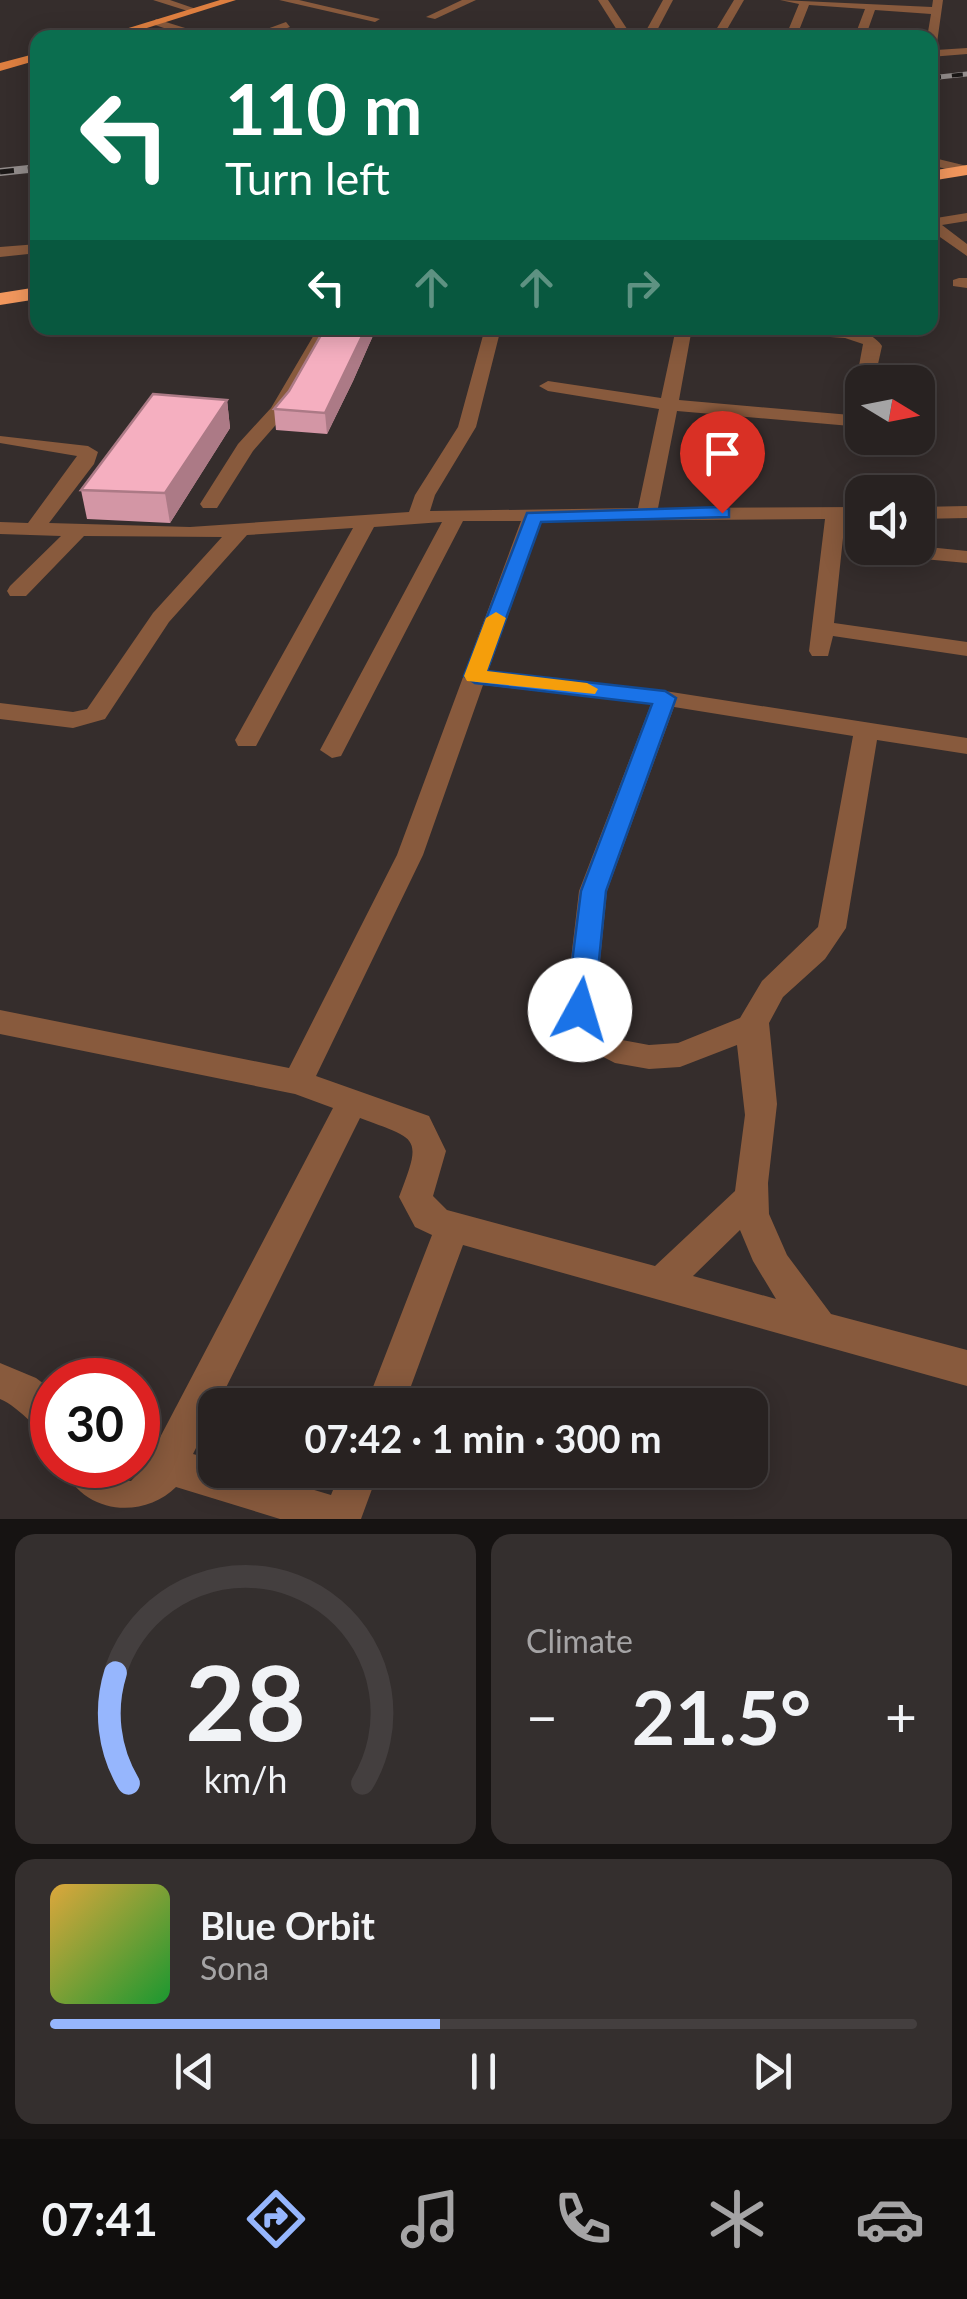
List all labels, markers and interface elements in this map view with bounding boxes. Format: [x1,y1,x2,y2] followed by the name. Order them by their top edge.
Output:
[225,66,422,150] text: 110 m
[60,70,190,200] icon: left
[225,151,390,205] text: Turn left
[299,260,354,315] icon: left
[404,260,459,315] icon: ahead
[509,260,564,315] icon: ahead
[614,260,669,315] icon: right
[845,365,935,455] north arrow
[845,365,935,565] map controls
[680,411,765,514] pin
[695,426,750,481] icon: arrive
[845,475,935,565] button: sound
[528,958,632,1062] position arrow
[30,1358,160,1488] speed limit sign: 30
[304,1415,662,1461] text: 07:42 · 1 min · 300 m
[526,1621,633,1660] text: Climate
[185,1638,306,1763] text: 28
[632,1671,811,1761] text: 21.5°
[526,1683,558,1749] text: −
[885,1683,917,1749] text: +
[204,1758,287,1801] text: km/h
[200,1902,375,1948] text: Blue Orbit
[200,1948,269,1987] text: Sona
[167,2044,222,2099] icon: previous
[456,2044,511,2099] icon: pause
[745,2044,800,2099] icon: next
[241,2184,311,2254] icon: directions
[395,2184,465,2254] icon: music
[548,2184,618,2254] icon: phone
[702,2184,772,2254] icon: climate
[855,2184,925,2254] icon: car
[42,2192,158,2246] text: 07:41

